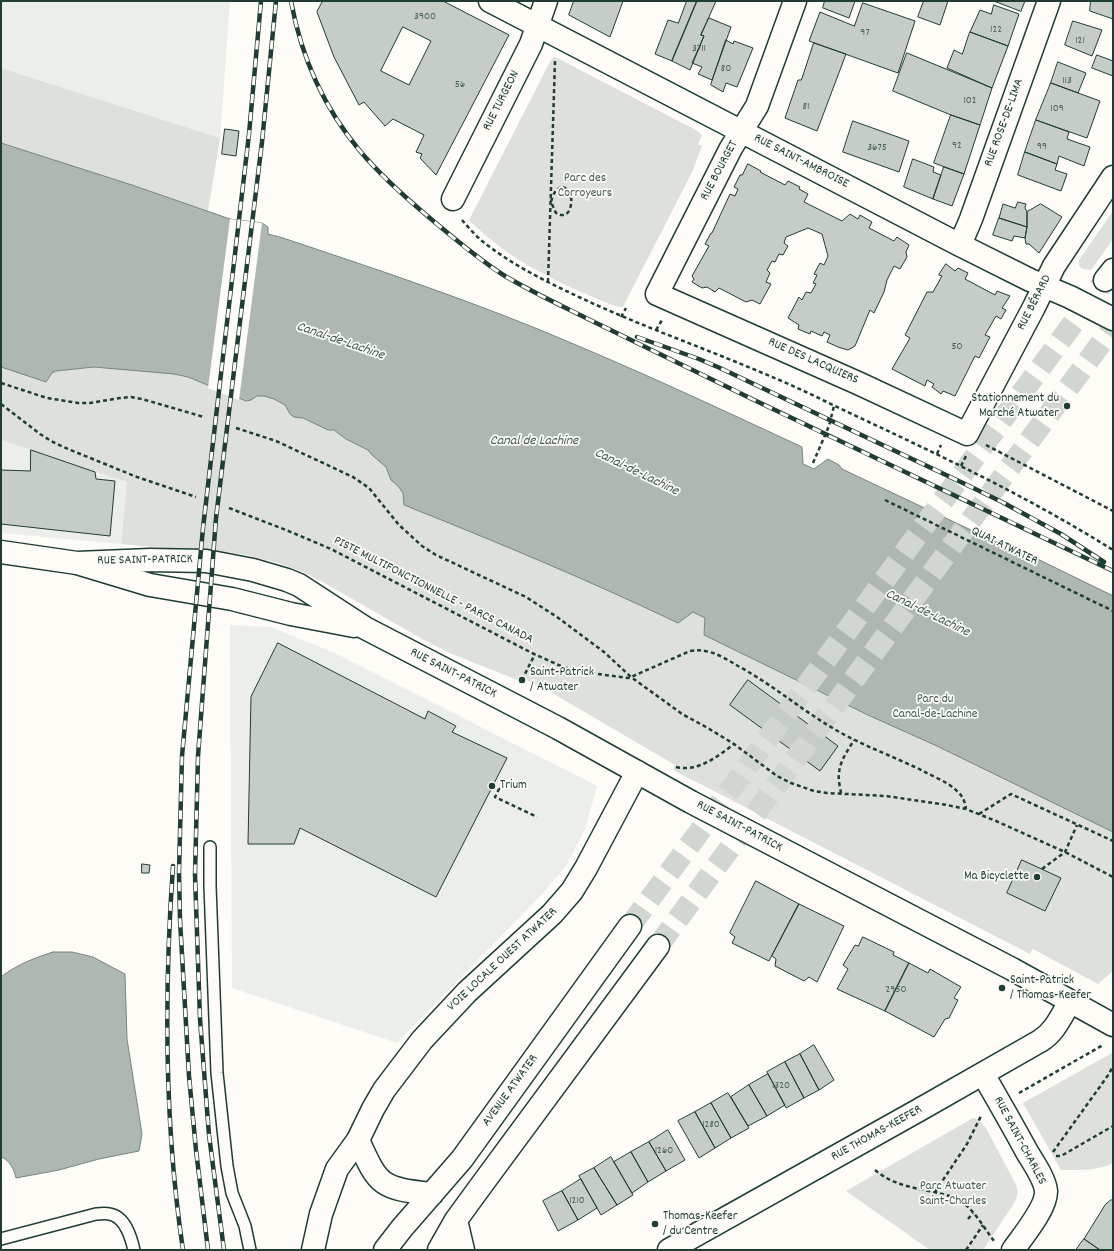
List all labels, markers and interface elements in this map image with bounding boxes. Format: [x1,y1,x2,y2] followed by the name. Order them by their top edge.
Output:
[414,10,436,24] house number: 3900
[990,23,1002,37] house number: 122
[860,26,870,40] house number: 97
[1075,34,1085,48] house number: 121
[692,42,706,56] house number: 3711
[721,62,731,76] house number: 80
[480,68,524,134] street label: RUE TURGEON
[1062,74,1072,88] house number: 113
[982,77,1028,169] street label: RUE ROSE-DE-LIMA
[455,78,465,92] house number: 56
[963,94,977,108] house number: 102
[803,100,809,114] house number: 81
[1050,102,1064,116] house number: 109
[751,131,851,193] street label: RUE SAINT-AMBROISE
[698,138,742,204] street label: RUE BOURGET
[952,139,962,153] house number: 92
[1037,140,1047,154] house number: 99
[867,141,887,155] house number: 3675
[558,171,612,202] park label: Parc des Corroyeurs
[1014,273,1056,333] street label: RUE BÉRARD
[294,319,386,365] water label: Canal-de-Lachine
[765,335,861,389] street label: RUE DES LACQUIERS
[951,340,963,354] house number: 50
[972,391,1059,422] place label: Stationnement du Marché Atwater
[1062,401,1072,411] marker: Stationnement du Marché Atwater
[490,434,578,450] water label: Canal de Lachine
[591,445,681,501] water label: Canal-de-Lachine
[968,524,1040,570] street label: QUAI ATWATER
[331,534,535,648] street label: PISTE MULTIFONCTIONNELLE - PARCS CANADA
[97,552,193,570] street label: RUE SAINT-PATRICK
[882,586,972,642] water label: Canal-de-Lachine
[407,645,499,703] street label: RUE SAINT-PATRICK
[530,665,594,696] place label: Saint-Patrick / Atwater
[517,675,527,685] marker: Saint-Patrick / Atwater
[892,692,978,723] park label: Parc du Canal-de-Lachine
[500,778,527,794] place label: Trium
[487,781,497,791] marker: Trium
[693,798,785,856] street label: RUE SAINT-PATRICK
[964,869,1029,885] place label: Ma Bicyclette
[1032,872,1042,882] marker: Ma Bicyclette
[445,905,561,1015] street label: VOIE LOCALE OUEST ATWATER
[1010,973,1091,1004] place label: Saint-Patrick / Thomas-Keefer
[886,983,906,997] house number: 2950
[997,983,1007,993] marker: Saint-Patrick / Thomas-Keefer
[480,1052,542,1130] street label: AVENUE ATWATER
[772,1079,790,1093] house number: 1320
[989,1094,1049,1188] street label: RUE SAINT-CHARLES
[829,1103,925,1165] street label: RUE THOMAS-KEEFER
[702,1118,720,1132] house number: 1280
[655,1144,673,1158] house number: 1260
[919,1179,987,1210] park label: Parc Atwater Saint-Charles
[569,1194,585,1208] house number: 1210
[663,1209,737,1240] place label: Thomas-Keefer / du Centre
[650,1219,660,1229] marker: Thomas-Keefer / du Centre

